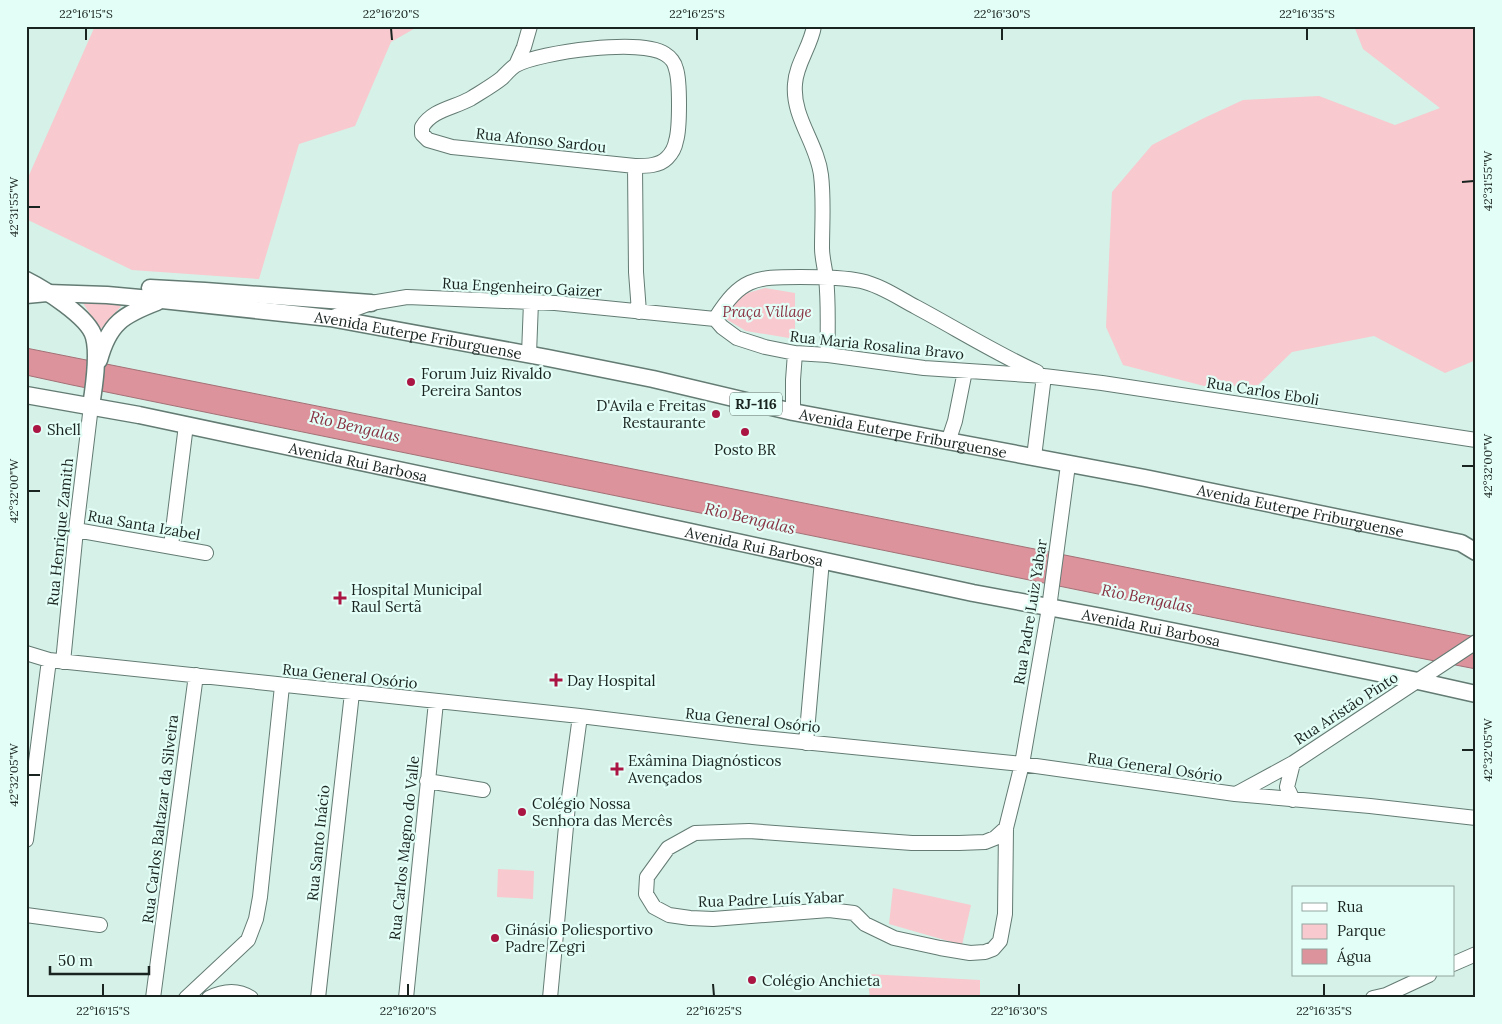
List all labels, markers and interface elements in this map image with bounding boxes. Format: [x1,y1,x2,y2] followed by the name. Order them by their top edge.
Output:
[59,6,113,21] text: 22°16'15"S
[363,6,419,21] text: 22°16'20"S
[669,6,725,21] text: 22°16'25"S
[974,6,1031,21] text: 22°16'30"S
[1279,6,1335,21] text: 22°16'35"S
[475,124,607,156] street label: Rua Afonso Sardou
[1480,150,1495,211] text: 42°31'55"W
[6,176,21,237] text: 42°31'55"W
[442,273,603,301] street label: Rua Engenheiro Gaizer
[722,302,812,321] park label: Praça Village
[312,307,524,363] street label: Avenida Euterpe Friburguense
[789,326,965,364] street label: Rua Maria Rosalina Bravo
[421,364,552,400] place label: Forum Juiz Rivaldo Pereira Santos
[1205,373,1321,409] street label: Rua Carlos Eboli
[405,376,417,388] marker: Forum Juiz Rivaldo Pereira Santos
[730,392,782,416] road number: RJ-116
[596,396,706,432] place label: D'Avila e Freitas Restaurante
[797,404,1009,461] street label: Avenida Euterpe Friburguense
[308,406,402,446] water label: Rio Bengalas
[710,408,722,420] marker: D'Avila e Freitas Restaurante
[47,420,81,439] place label: Shell
[31,423,43,435] marker: Shell
[739,426,751,438] marker: Posto BR
[1480,433,1495,498] text: 42°32'00"W
[286,437,430,485] street label: Avenida Rui Barbosa
[714,440,776,459] place label: Posto BR
[43,457,77,607] street label: Rua Henrique Zamith
[6,458,21,523] text: 42°32'00"W
[1195,479,1406,541] street label: Avenida Euterpe Friburguense
[703,498,797,538] water label: Rio Bengalas
[86,506,202,544] street label: Rua Santa Izabel
[683,521,826,570] street label: Avenida Rui Barbosa
[1009,537,1051,686] street label: Rua Padre Luiz Yabar
[1100,579,1194,617] water label: Rio Bengalas
[351,580,482,616] place label: Hospital Municipal Raul Sertã
[333,591,347,605] marker: Hospital Municipal Raul Sertã
[1079,604,1223,650] street label: Avenida Rui Barbosa
[281,659,419,693] street label: Rua General Osório
[1290,667,1402,749] street label: Rua Aristão Pinto
[567,671,656,690] place label: Day Hospital
[549,673,563,687] marker: Day Hospital
[684,703,822,737] street label: Rua General Osório
[138,713,182,925] street label: Rua Carlos Baltazar da Silveira
[1480,717,1495,782] text: 42°32'05"W
[6,742,21,807] text: 42°32'05"W
[1086,748,1224,786] street label: Rua General Osório
[627,751,781,787] place label: Exâmina Diagnósticos Avençados
[385,755,423,941] street label: Rua Carlos Magno do Valle
[610,762,624,776] marker: Exâmina Diagnósticos Avençados
[302,784,334,902] street label: Rua Santo Inácio
[532,794,672,830] place label: Colégio Nossa Senhora das Mercês
[516,806,528,818] marker: Colégio Nossa Senhora das Mercês
[1292,886,1454,976] legend
[697,887,845,911] street label: Rua Padre Luís Yabar
[1337,897,1363,916] text: Rua
[505,920,653,956] place label: Ginásio Poliesportivo Padre Zegri
[1337,921,1386,940] text: Parque
[489,932,501,944] marker: Ginásio Poliesportivo Padre Zegri
[50,944,149,976] scale bar
[1336,947,1372,966] text: Água
[58,951,93,970] text: 50 m
[762,971,881,990] place label: Colégio Anchieta
[746,974,758,986] marker: Colégio Anchieta
[76,1003,130,1018] text: 22°16'15"S
[380,1003,436,1018] text: 22°16'20"S
[686,1003,742,1018] text: 22°16'25"S
[991,1003,1048,1018] text: 22°16'30"S
[1296,1003,1352,1018] text: 22°16'35"S

